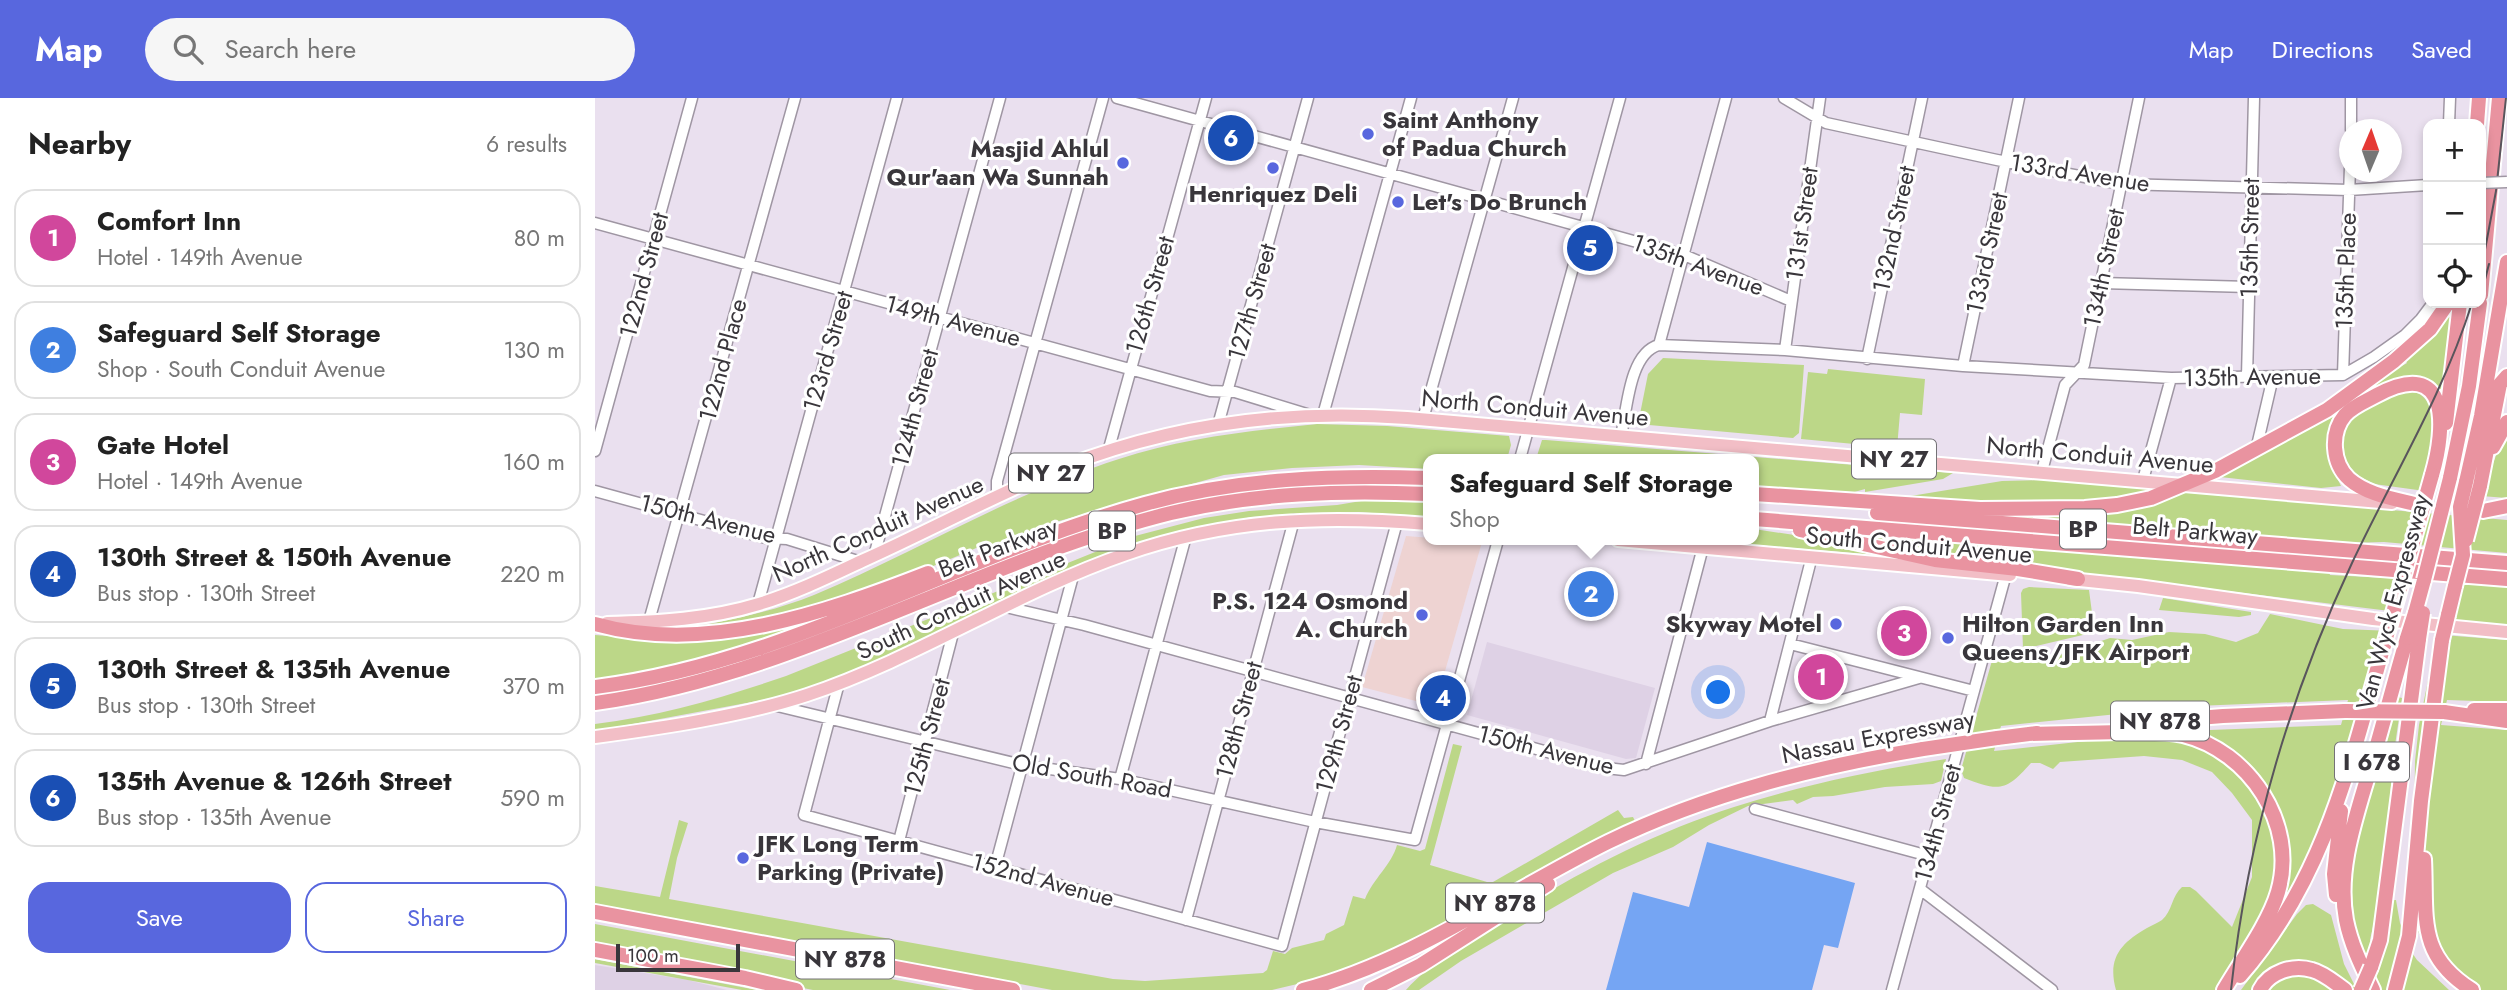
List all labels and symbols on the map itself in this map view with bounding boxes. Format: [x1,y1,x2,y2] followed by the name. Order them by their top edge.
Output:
[1382,102,1567,165] place label: Saint Anthony of Padua Church
[1208,112,1254,164] pin: 6
[2339,119,2402,182] north arrow
[1360,126,1376,142] marker: Saint Anthony of Padua Church
[886,131,1109,194] place label: Masjid Ahlul Qur'aan Wa Sunnah
[2008,144,2152,201] street label: 133rd Avenue
[1115,155,1131,171] marker: Masjid Ahlul Qur'aan Wa Sunnah
[1265,160,1281,176] marker: Henriquez Deli
[1863,162,1924,295] street label: 132nd Street
[1776,165,1827,283] street label: 131st Street
[1188,176,1358,211] place label: Henriquez Deli
[2231,177,2268,298] street label: 135th Street
[1412,184,1587,219] place label: Let's Do Brunch
[1957,189,2017,317] street label: 133rd Street
[1390,194,1406,210] marker: Let's Do Brunch
[2074,205,2133,331] street label: 134th Street
[610,208,677,342] street label: 122nd Street
[2326,212,2365,330] street label: 135th Place
[1567,222,1613,274] pin: 5
[1627,225,1769,305] street label: 135th Avenue
[1116,232,1183,358] street label: 126th Street
[1218,239,1285,364] street label: 127th Street
[794,286,861,415] street label: 123rd Street
[881,286,1025,355] street label: 149th Avenue
[689,295,756,425] street label: 122nd Place
[882,345,947,471] street label: 124th Street
[2183,358,2321,395] street label: 135th Avenue
[1420,380,1650,435] street label: North Conduit Avenue
[1985,427,2215,482] street label: North Conduit Avenue
[1852,440,1936,478] road number: NY 27
[1009,454,1093,492] road number: NY 27
[767,466,989,591] street label: North Conduit Avenue
[636,485,780,552] street label: 150th Avenue
[2347,489,2438,714] street label: Van Wyck Expressway
[2131,508,2260,553] street label: Belt Parkway
[933,509,1063,586] street label: Belt Parkway
[2060,510,2106,548] road number: BP
[1089,512,1135,550] road number: BP
[1805,517,2034,572] street label: South Conduit Avenue
[851,541,1071,668] street label: South Conduit Avenue
[1568,568,1614,620] pin: 2
[1212,583,1408,646] place label: P.S. 124 Osmond A. Church
[1665,606,1822,641] place label: Skyway Motel
[1962,606,2189,669] place label: Hilton Garden Inn Queens/JFK Airport
[1414,607,1430,623] marker: P.S. 124 Osmond A. Church
[1881,607,1927,659] pin: 3
[1828,616,1844,632] marker: Skyway Motel
[1940,630,1956,646] marker: Hilton Garden Inn Queens/JFK Airport
[1798,651,1844,703] pin: 1
[1206,657,1271,783] street label: 128th Street
[1306,671,1371,797] street label: 129th Street
[1420,672,1466,724] pin: 4
[894,674,959,800] street label: 125th Street
[1701,675,1735,709] your location
[1779,701,1978,772] street label: Nassau Expressway
[2111,702,2209,740] road number: NY 878
[1474,716,1618,783] street label: 150th Avenue
[2335,742,2409,782] road number: I 678
[1010,744,1175,807] street label: Old South Road
[1905,760,1970,886] street label: 134th Street
[753,826,944,889] place label: JFK Long Term Parking (Private)
[968,844,1118,915] street label: 152nd Avenue
[735,850,751,866] marker: JFK Long Term Parking (Private)
[1446,884,1544,922] road number: NY 878
[796,940,894,978] road number: NY 878
[616,941,740,973] scale bar

